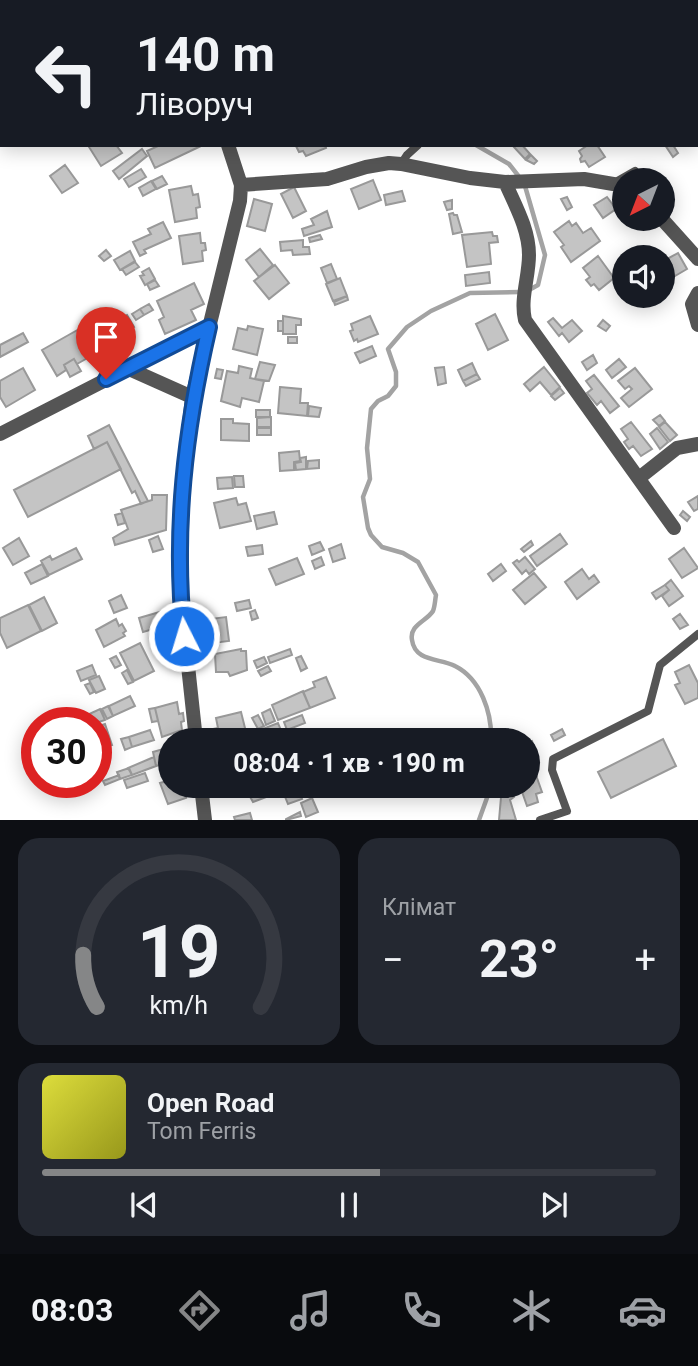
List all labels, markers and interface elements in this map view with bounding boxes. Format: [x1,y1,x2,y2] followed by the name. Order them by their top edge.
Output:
[136,26,275,83] text: 140 m
[21,28,112,119] icon: left
[136,85,253,123] text: Ліворуч
[612,168,676,231] north arrow
[612,168,675,308] map controls
[612,245,675,308] button: sound
[76,307,136,379] pin
[87,318,125,356] icon: arrive
[147,599,221,673] position arrow
[21,707,112,798] speed limit sign: 30
[233,748,465,778] text: 08:04 · 1 хв · 190 m
[382,894,456,921] text: Клімат
[137,910,221,996] text: 19
[479,929,559,990] text: 23°
[382,938,404,982] text: −
[634,938,656,982] text: +
[150,991,208,1020] text: km/h
[147,1088,275,1118] text: Open Road
[147,1118,256,1145] text: Tom Ferris
[125,1186,163,1224] icon: previous
[330,1186,368,1224] icon: pause
[535,1186,573,1224] icon: next
[175,1286,224,1335] icon: directions
[286,1286,335,1335] icon: music
[397,1286,446,1335] icon: phone
[507,1286,556,1335] icon: climate
[618,1286,667,1335] icon: car
[31,1291,113,1329] text: 08:03

